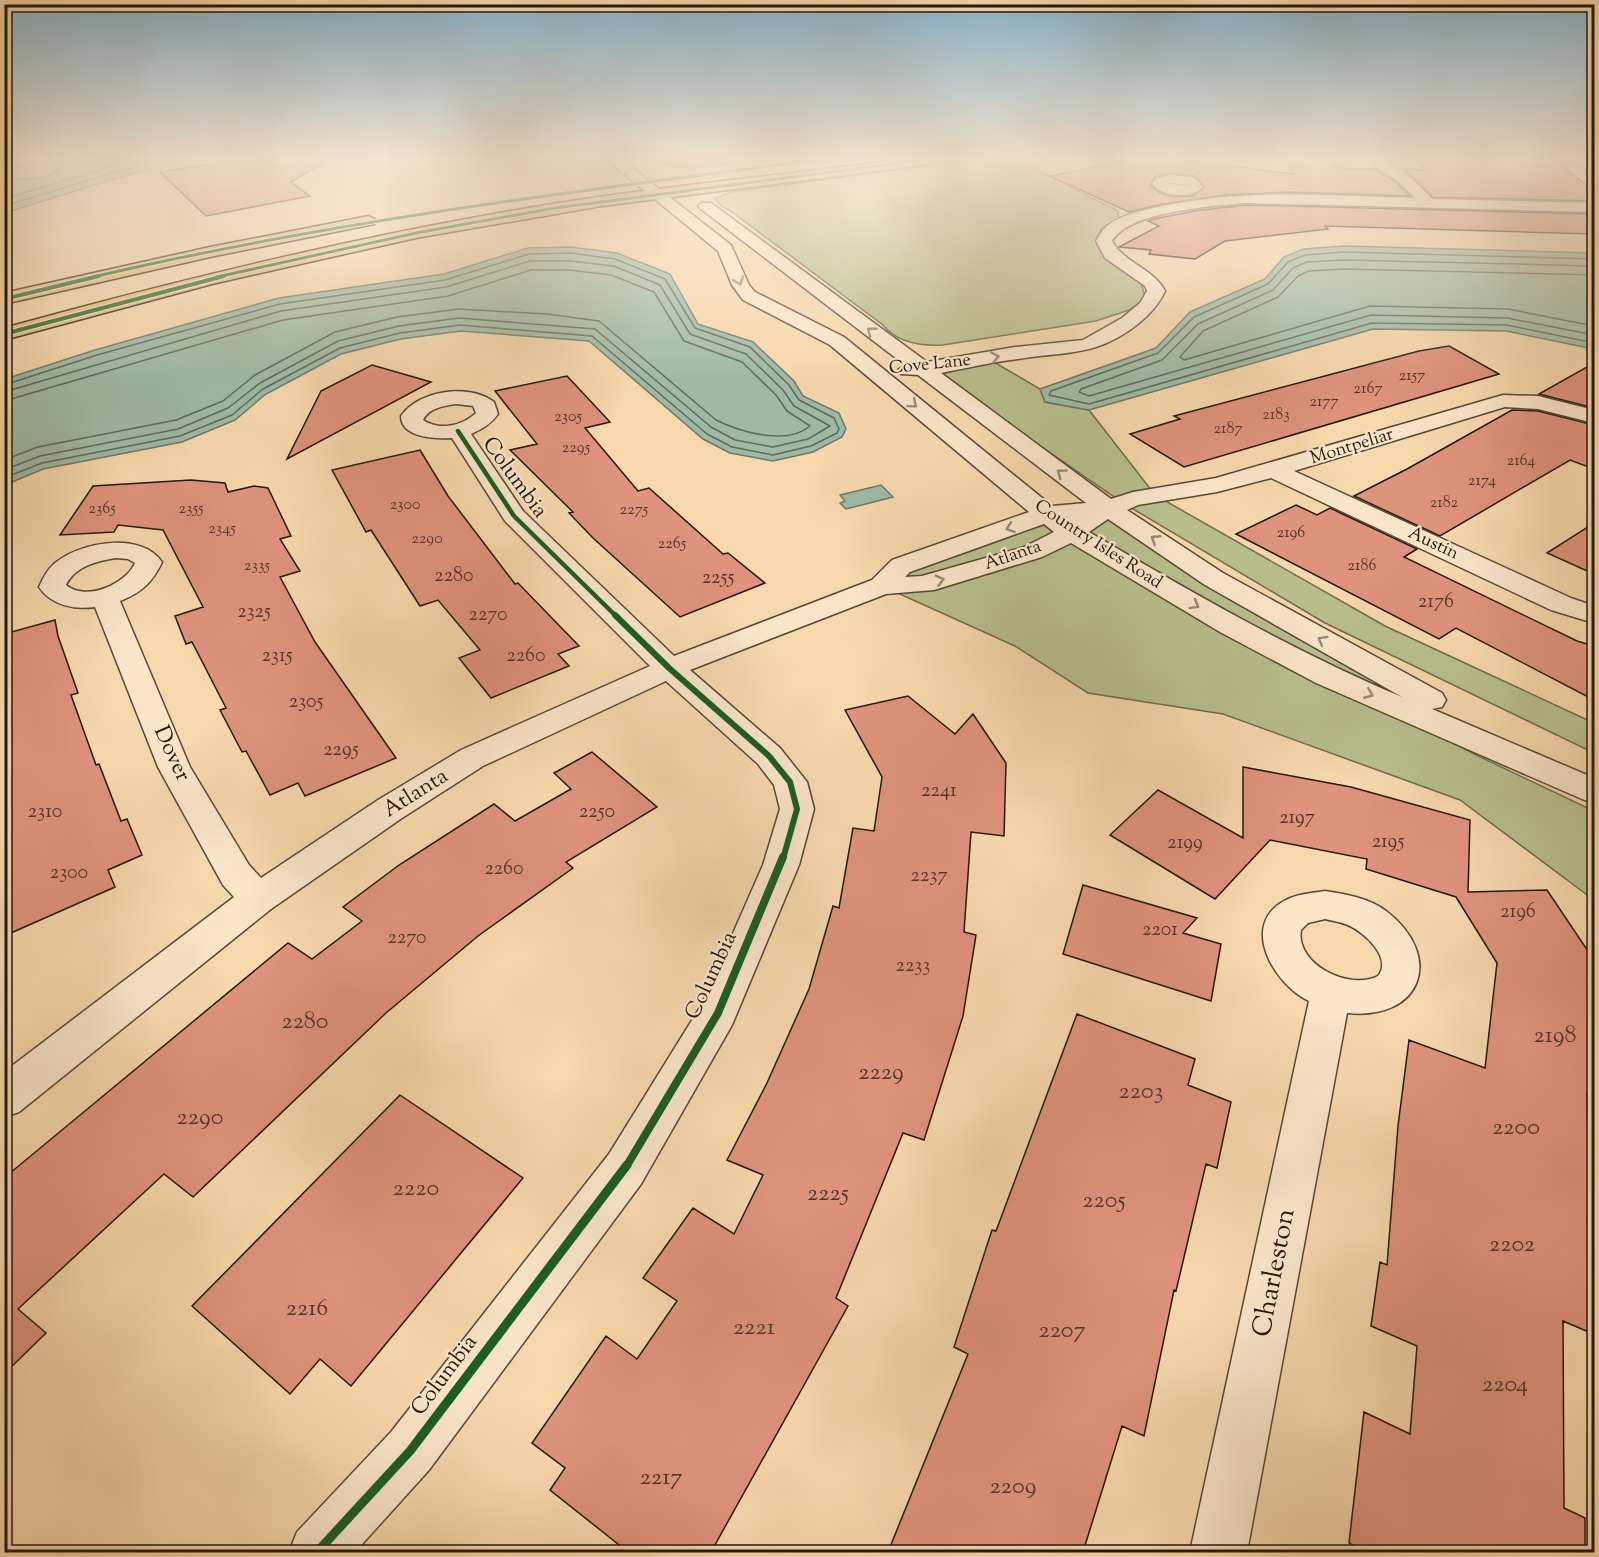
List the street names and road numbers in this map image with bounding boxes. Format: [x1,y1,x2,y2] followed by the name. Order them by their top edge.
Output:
[888,348,972,382] street label: Cove Lane
[1307,422,1397,472] street label: Montpeliar
[473,431,555,525] street label: Columbia
[1029,494,1167,596] street label: Country Isles Road
[1403,521,1463,567] street label: Austin
[981,534,1045,578] street label: Atlanta
[144,721,198,787] street label: Dover
[377,761,455,827] street label: Atlanta
[678,927,746,1025] street label: Columbia
[1243,1205,1307,1341] street label: Charleston
[404,1329,486,1423] street label: Columbia

